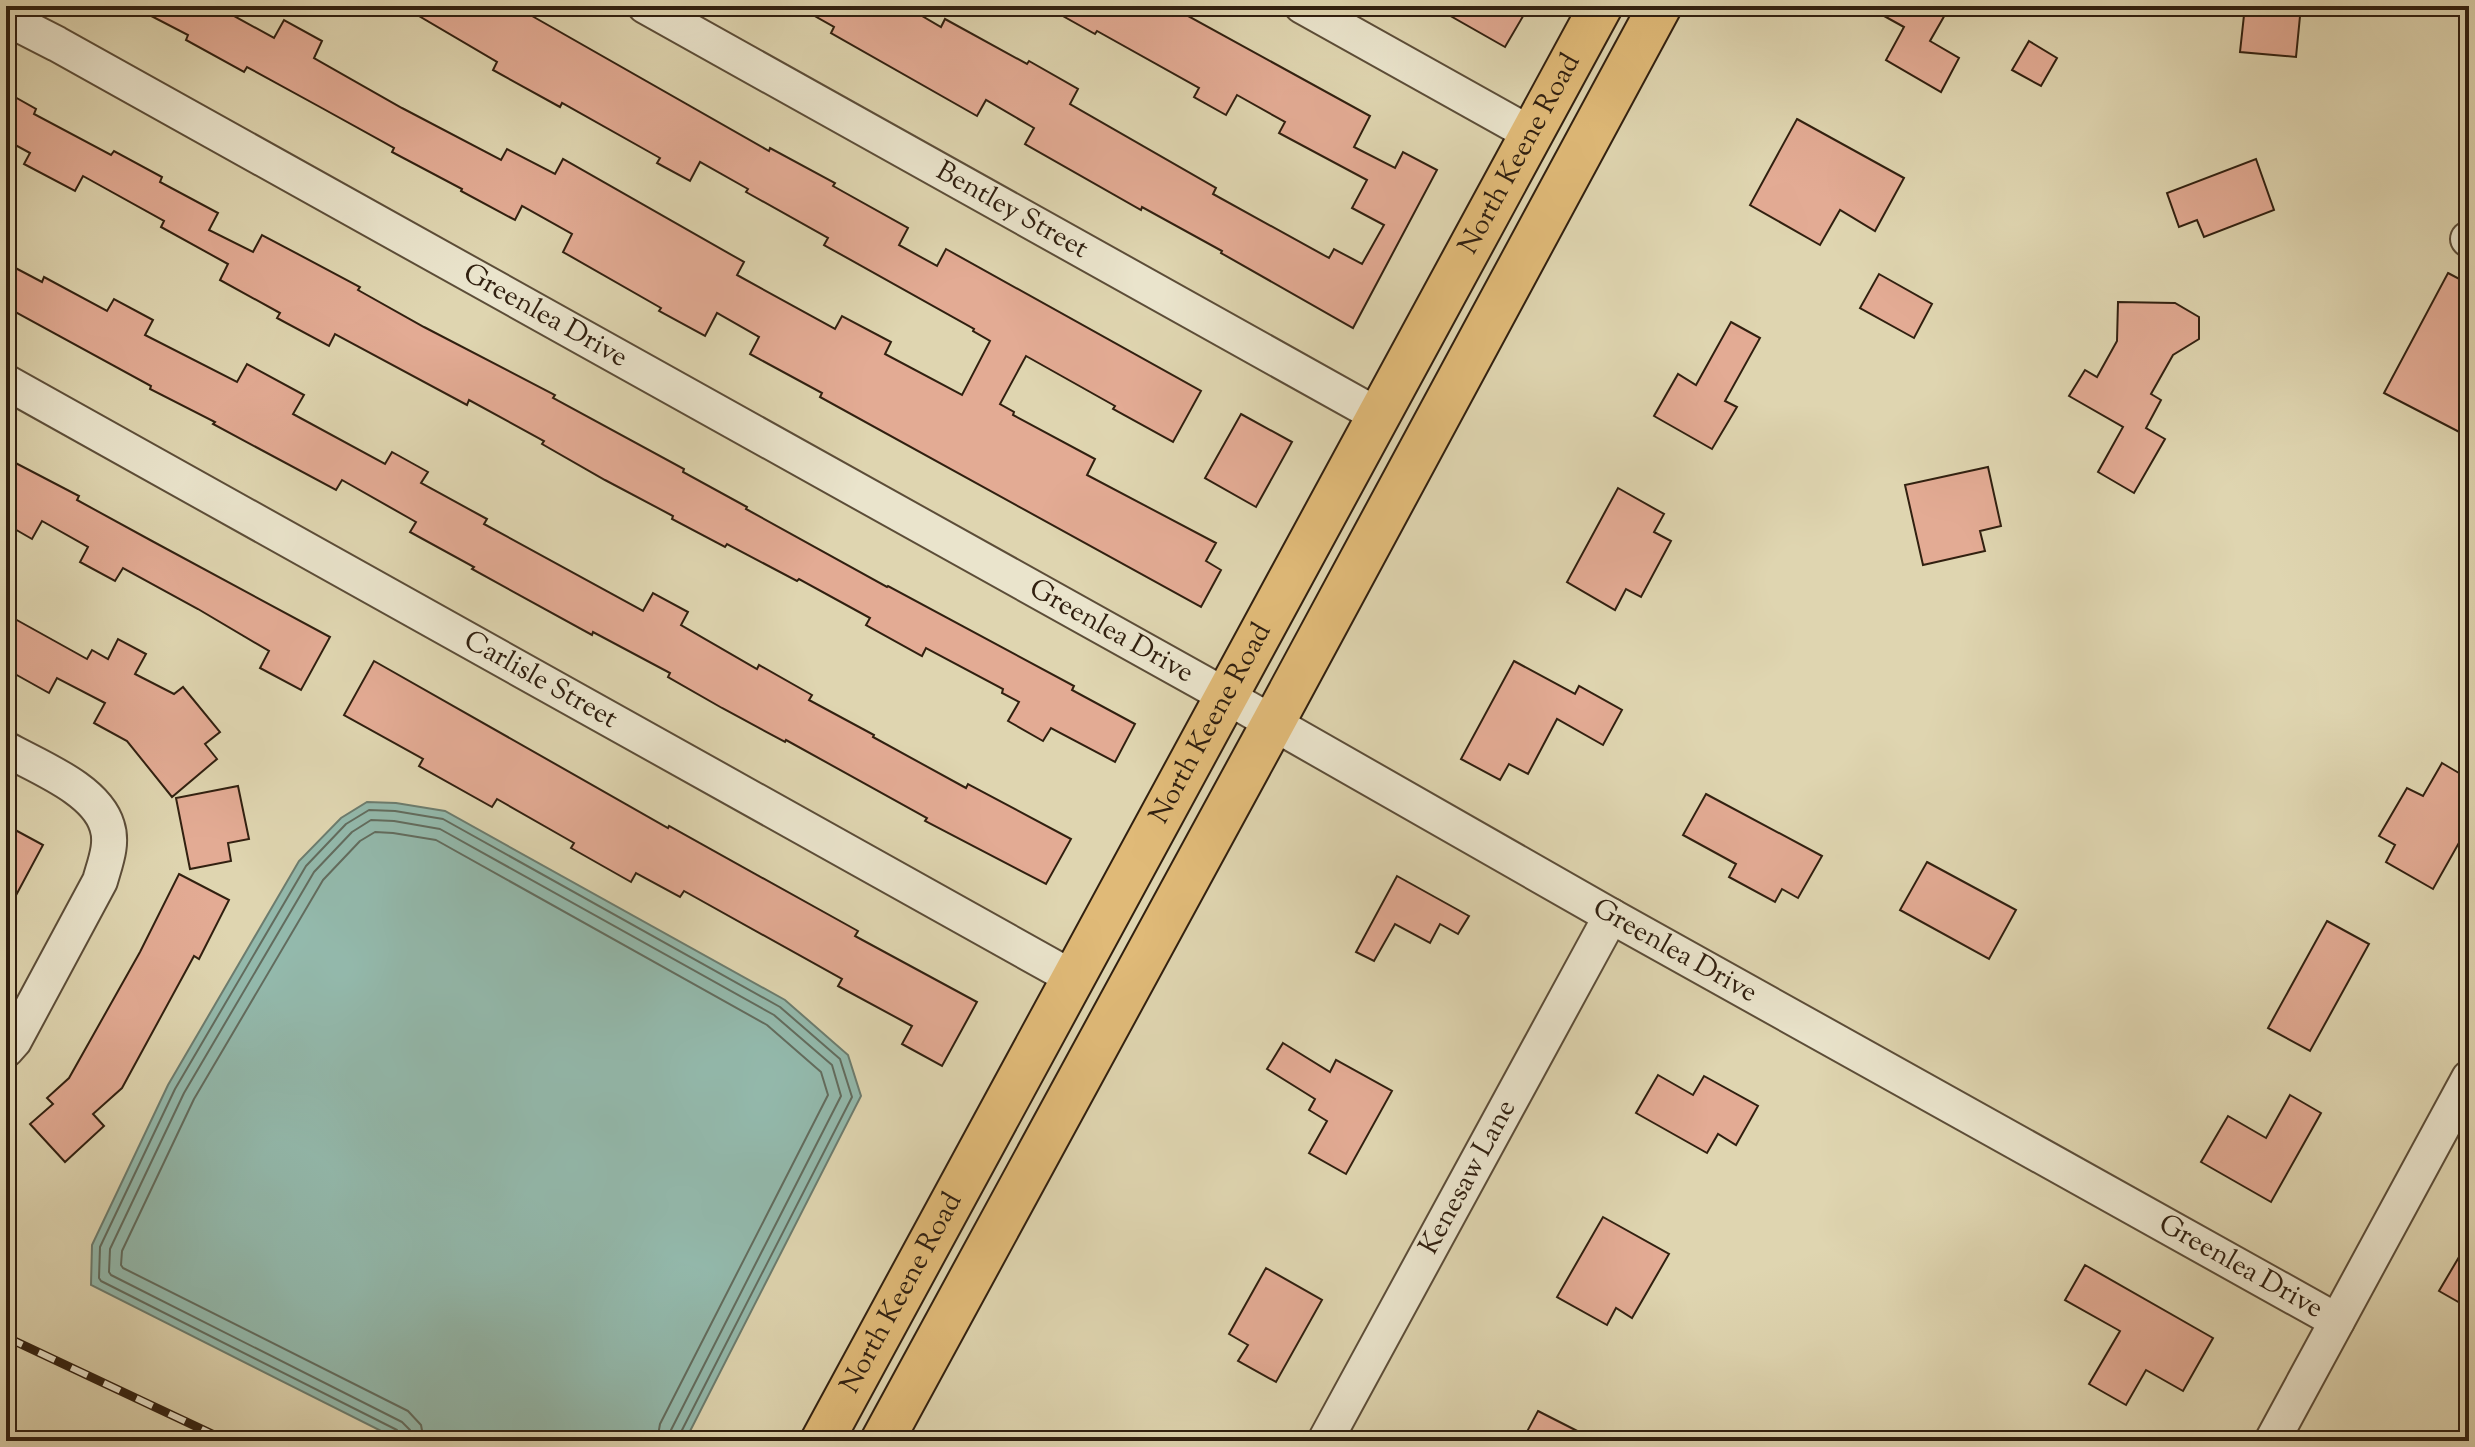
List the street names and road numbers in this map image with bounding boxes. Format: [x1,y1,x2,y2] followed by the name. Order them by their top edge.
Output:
[1450,47,1591,262] street label: North Keene Road
[928,152,1096,270] street label: Bentley Street
[455,254,635,378] street label: Greenlea Drive
[1021,570,1201,694] street label: Greenlea Drive
[1140,616,1282,831] street label: North Keene Road
[456,621,625,740] street label: Carlisle Street
[1585,889,1764,1014] street label: Greenlea Drive
[1410,1093,1527,1262] street label: Kenesaw Lane
[831,1186,973,1401] street label: North Keene Road
[2151,1205,2330,1329] street label: Greenlea Drive

